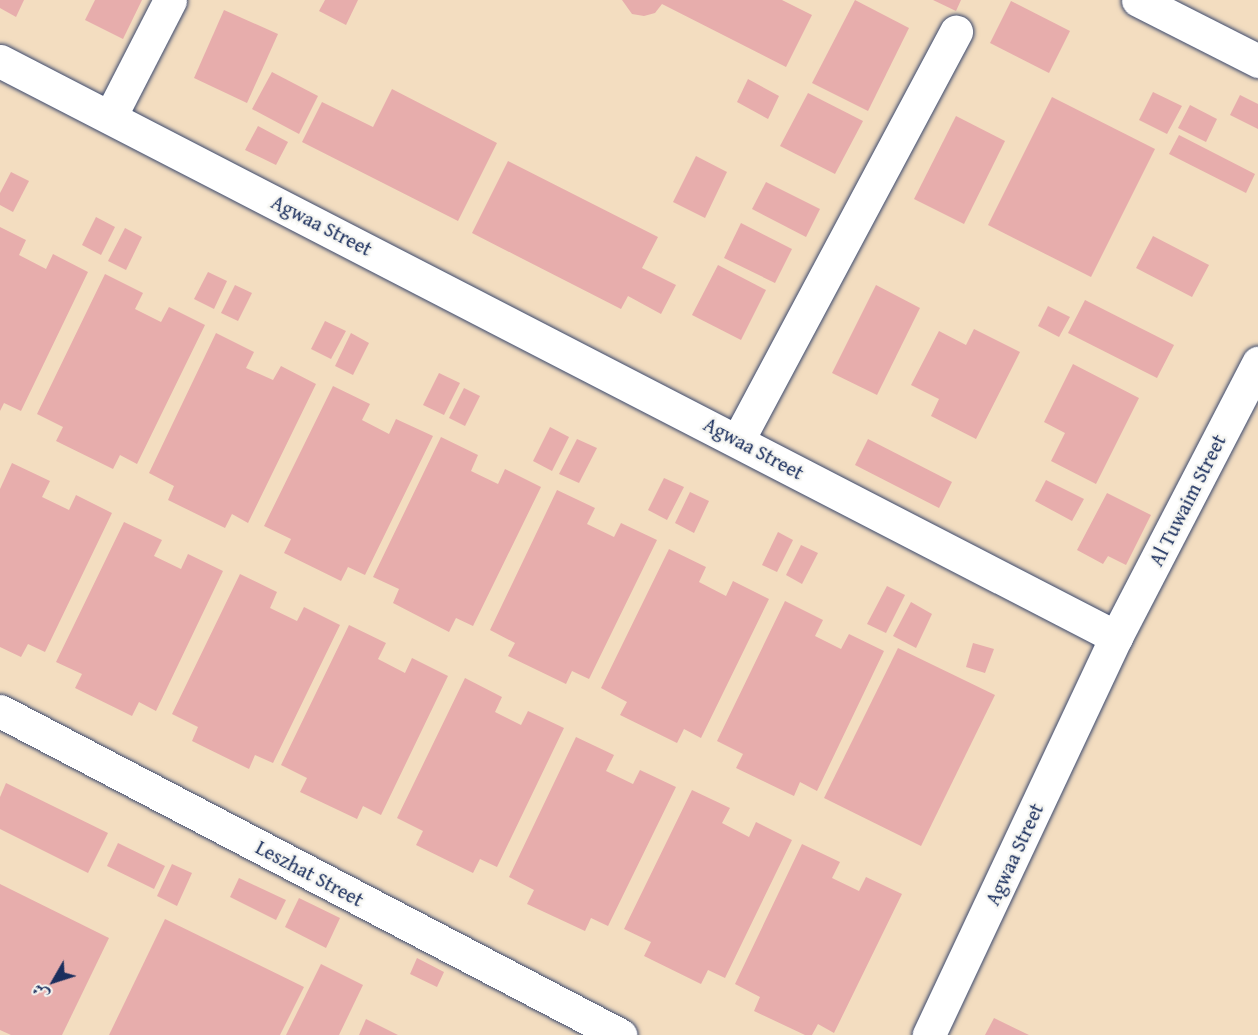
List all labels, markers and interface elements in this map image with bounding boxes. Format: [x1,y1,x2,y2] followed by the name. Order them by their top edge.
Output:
[268,189,376,261] street label: Agwaa Street
[700,412,808,484] street label: Agwaa Street
[1144,430,1230,570] street label: Al Tuwaim Street
[980,799,1048,909] street label: Agwaa Street
[252,835,368,911] street label: Leszhat Street
[24,951,84,1011] north arrow
[26,979,54,1006] text: ش

